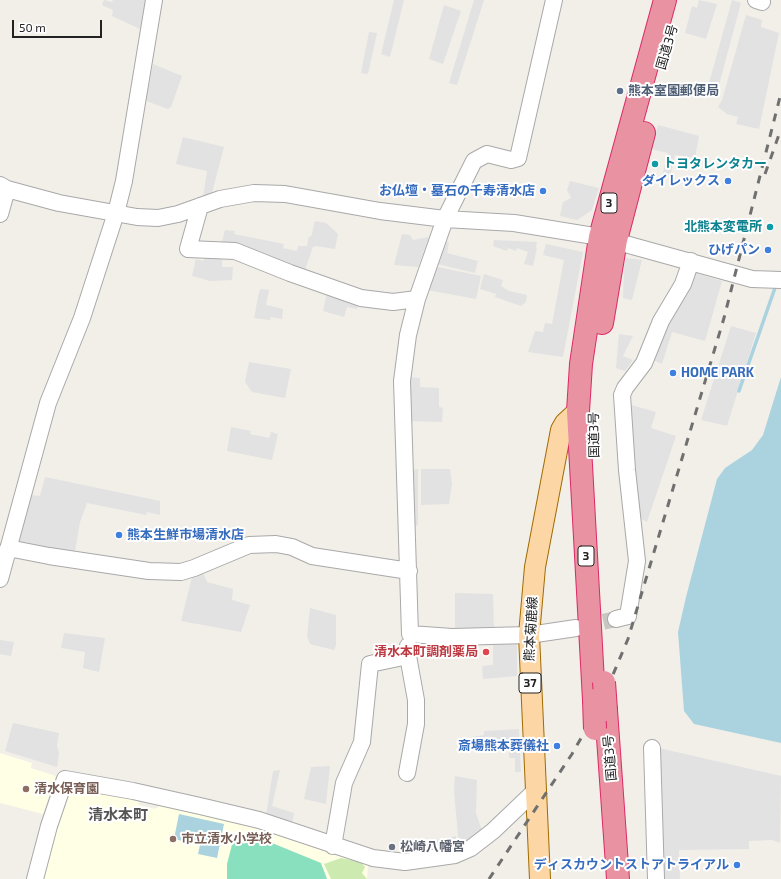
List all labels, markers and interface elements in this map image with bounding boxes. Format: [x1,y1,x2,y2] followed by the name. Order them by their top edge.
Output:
[14,12,104,38] scale bar
[19,20,46,34] text: 50 m
[653,23,681,71] street label: 国道3号
[628,83,719,99] place label: 熊本室園郵便局
[615,86,625,96] marker: 熊本室園郵便局
[663,156,767,172] place label: トヨタレンタカー
[650,159,660,169] marker: トヨタレンタカー
[642,173,720,189] place label: ダイレックス
[723,176,733,186] marker: ダイレックス
[379,183,535,199] place label: お仏壇・墓石の千寿清水店
[538,186,548,196] marker: お仏壇・墓石の千寿清水店
[601,193,617,213] road number: 3
[684,219,762,235] place label: 北熊本変電所
[765,222,775,232] marker: 北熊本変電所
[708,242,760,258] place label: ひげパン
[763,245,773,255] marker: ひげパン
[681,365,754,381] place label: HOME PARK
[668,368,678,378] marker: HOME PARK
[586,412,602,458] street label: 国道3号
[127,527,244,543] place label: 熊本生鮮市場清水店
[114,530,124,540] marker: 熊本生鮮市場清水店
[578,546,594,566] road number: 3
[522,596,540,662] street label: 熊本菊鹿線
[374,644,478,660] place label: 清水本町調剤薬局
[481,647,491,657] marker: 清水本町調剤薬局
[519,673,541,693] road number: 37
[600,734,620,782] street label: 国道3号
[458,738,549,754] place label: 斎場熊本葬儀社
[552,741,562,751] marker: 斎場熊本葬儀社
[34,781,99,797] place label: 清水保育園
[21,784,31,794] marker: 清水保育園
[88,806,148,824] district label: 清水本町
[181,831,272,847] place label: 市立清水小学校
[168,834,178,844] marker: 市立清水小学校
[400,839,465,855] place label: 松崎八幡宮
[387,842,397,852] marker: 松崎八幡宮
[534,857,729,873] place label: ディスカウントストアトライアル
[732,860,742,870] marker: ディスカウントストアトライアル

